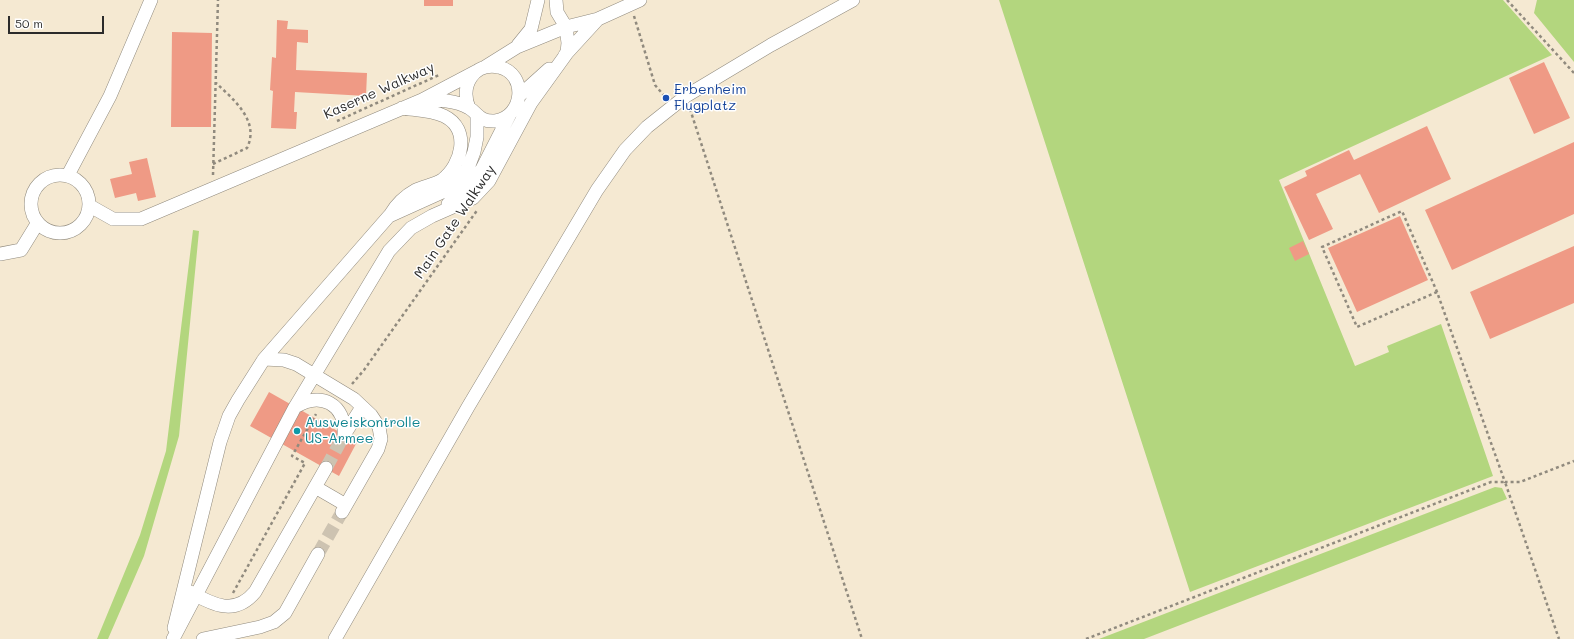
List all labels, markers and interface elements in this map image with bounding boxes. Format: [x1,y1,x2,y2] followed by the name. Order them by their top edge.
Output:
[10,8,106,34] scale bar
[15,15,43,31] text: 50 m
[321,59,437,123] street label: Kaserne Walkway
[674,82,746,114] place label: Erbenheim Flugplatz
[661,93,671,103] marker: Erbenheim Flugplatz
[411,162,499,282] street label: Main Gate Walkway
[305,415,420,448] place label: Ausweiskontrolle US-Armee
[292,426,302,436] marker: Ausweiskontrolle US-Armee

